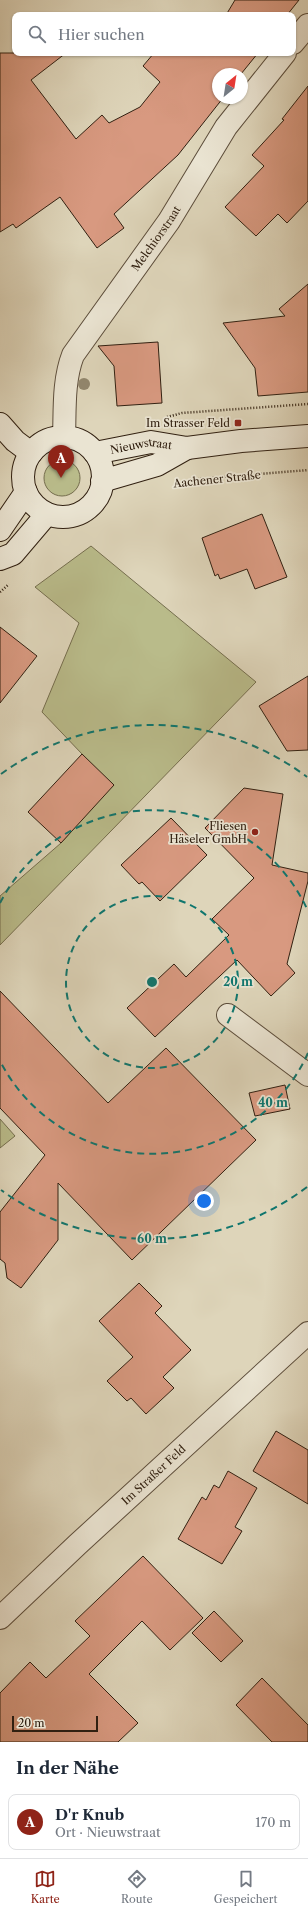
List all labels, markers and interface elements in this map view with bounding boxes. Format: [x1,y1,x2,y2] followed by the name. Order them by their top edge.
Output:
[12,12,296,56] search box
[26,23,48,45] icon: search
[58,25,145,44] text: Hier suchen
[212,68,248,104] north arrow
[128,203,184,274] street label: Melchiorstraat
[146,416,230,430] place label: Im Strasser Feld
[233,418,243,428] marker: Im Strasser Feld
[109,435,173,457] street label: Nieuwstraat
[48,445,74,478] pin: A
[172,467,261,491] street label: Aachener Straße
[169,819,247,846] place label: Fliesen Häseler GmbH
[250,827,260,837] marker: Fliesen Häseler GmbH
[223,974,253,989] text: 20 m
[145,975,159,989] centre of rings
[258,1095,288,1110] text: 40 m
[194,1191,214,1211] your location
[137,1231,167,1246] text: 60 m
[118,1442,189,1508] street label: Im Straßer Feld
[12,1714,98,1733] scale bar
[18,1716,44,1730] text: 20 m
[16,1758,119,1778] text: In der Nähe
[55,1805,124,1824] text: D'r Knub
[25,1814,35,1830] text: A
[255,1814,291,1830] text: 170 m
[55,1824,161,1840] text: Ort · Nieuwstraat
[31,1868,60,1906] tab: Karte
[121,1868,153,1906] tab: Route
[214,1868,277,1906] tab: Gespeichert

